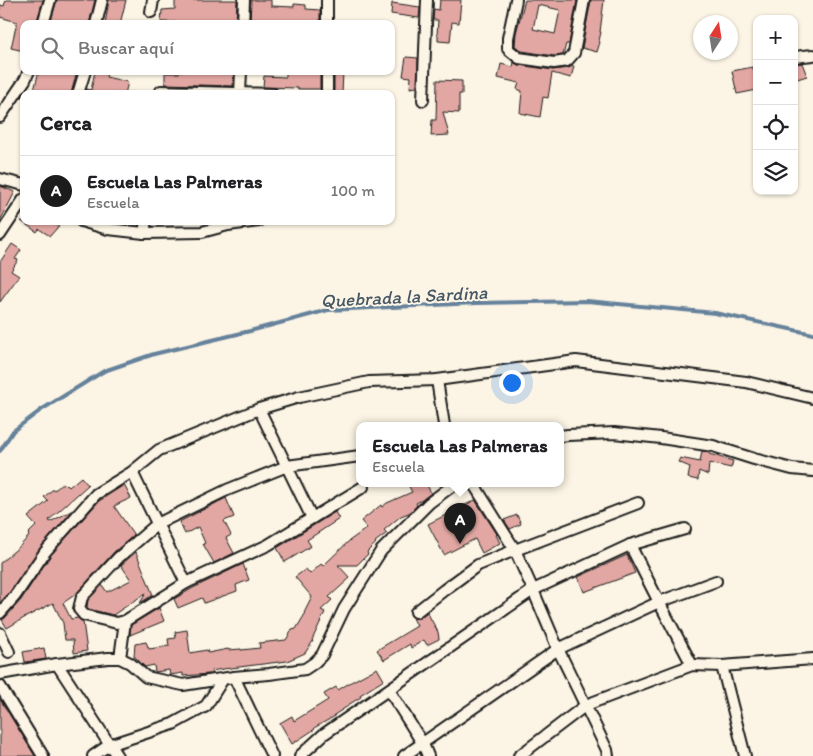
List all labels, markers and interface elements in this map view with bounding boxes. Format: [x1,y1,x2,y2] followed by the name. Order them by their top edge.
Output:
[693,15,738,60] north arrow
[753,15,798,195] map controls
[753,15,798,60] button: +
[20,20,395,75] search box
[38,34,66,62] icon: search
[78,36,174,59] text: Buscar aquí
[753,60,798,105] button: −
[753,105,798,150] button: locate
[40,110,92,135] text: Cerca
[753,150,798,195] button: layers
[87,170,263,193] text: Escuela Las Palmeras
[51,181,61,200] text: A
[331,181,375,200] text: 100 m
[87,193,140,212] text: Escuela
[320,281,489,312] water label: Quebrada la Sardina
[499,370,525,396] your location
[356,422,564,487] popup
[372,434,548,457] text: Escuela Las Palmeras
[372,457,425,476] text: Escuela
[444,503,476,544] pin: A

